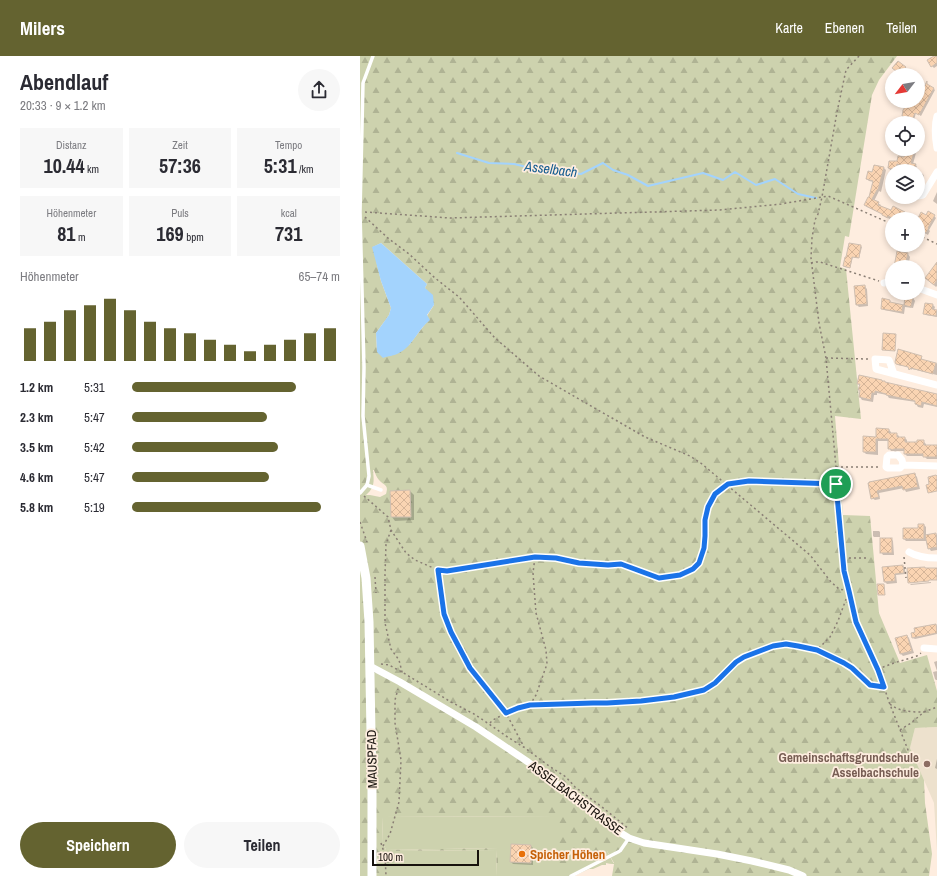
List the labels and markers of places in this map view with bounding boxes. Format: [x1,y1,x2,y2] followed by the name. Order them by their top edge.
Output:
[819,467,853,501] pin
[779,749,919,781] place label: Gemeinschaftsgrundschule Asselbachschule
[922,759,932,769] marker: Gemeinschaftsgrundschule Asselbachschule
[530,846,605,863] place label: Spicher Höhen
[517,849,527,859] marker: Spicher Höhen

